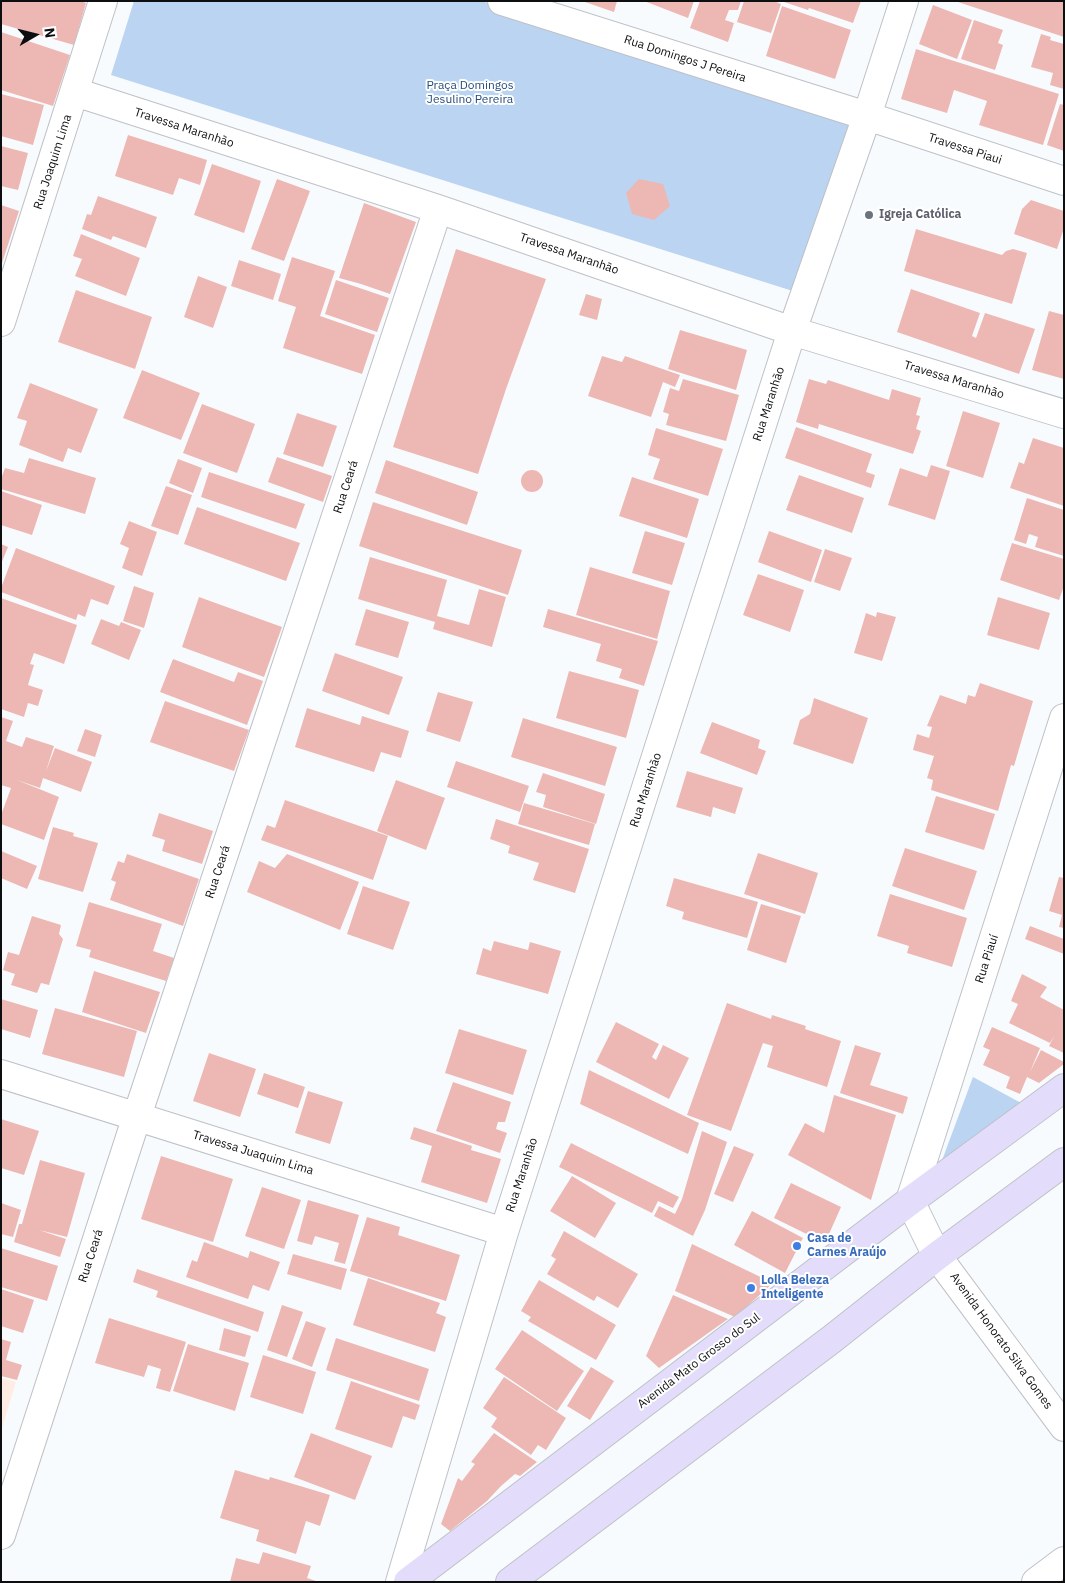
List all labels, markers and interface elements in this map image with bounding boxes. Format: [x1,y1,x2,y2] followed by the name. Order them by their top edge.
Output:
[10,10,60,60] north arrow
[40,27,59,39] text: N
[622,32,748,86] street label: Rua Domingos J Pereira
[426,79,514,107] park label: Praça Domingos Jesulino Pereira
[132,105,236,151] street label: Travessa Maranhão
[31,113,75,211] street label: Rua Joaquim Lima
[926,130,1004,168] street label: Travessa Piaui
[879,208,961,222] place label: Igreja Católica
[863,209,875,221] marker: Igreja Católica
[518,230,620,278] street label: Travessa Maranhão
[902,358,1006,402] street label: Travessa Maranhão
[750,365,788,443] street label: Rua Maranhão
[331,459,361,515] street label: Rua Ceará
[627,751,665,829] street label: Rua Maranhão
[203,844,233,900] street label: Rua Ceará
[972,933,1002,985] street label: Rua Piauí
[191,1128,315,1178] street label: Travessa Juaquim Lima
[503,1136,541,1214] street label: Rua Maranhão
[76,1228,106,1284] street label: Rua Ceará
[807,1232,886,1260] place label: Casa de Carnes Araújo
[791,1240,803,1252] marker: Casa de Carnes Araújo
[947,1270,1055,1412] street label: Avenida Honorato Silva Gomes
[761,1274,829,1302] place label: Lolla Beleza Inteligente
[745,1282,757,1294] marker: Lolla Beleza Inteligente
[635,1310,763,1412] street label: Avenida Mato Grosso do Sul

